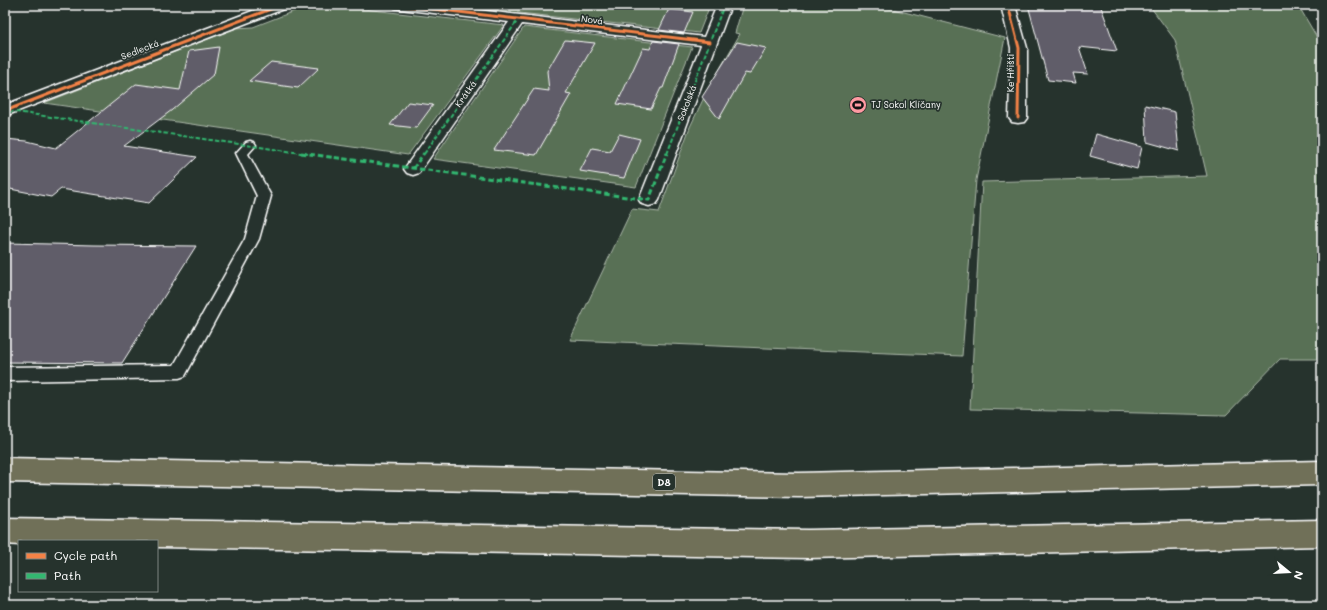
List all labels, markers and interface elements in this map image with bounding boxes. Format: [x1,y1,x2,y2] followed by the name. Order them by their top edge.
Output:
[580,13,604,26] street label: Nová
[119,37,161,62] street label: Sedlecká
[1005,53,1016,92] street label: Ke Hřišti
[452,78,479,109] street label: Krátká
[675,83,699,122] street label: Sokolská
[848,95,868,115] sports icon: TJ Sokol Klíčany
[871,99,941,110] place label: TJ Sokol Klíčany
[653,474,675,490] road number: D8
[18,540,158,592] legend
[54,547,117,563] text: Cycle path
[1269,552,1309,592] north arrow
[54,567,81,583] text: Path
[1291,569,1307,582] text: N

